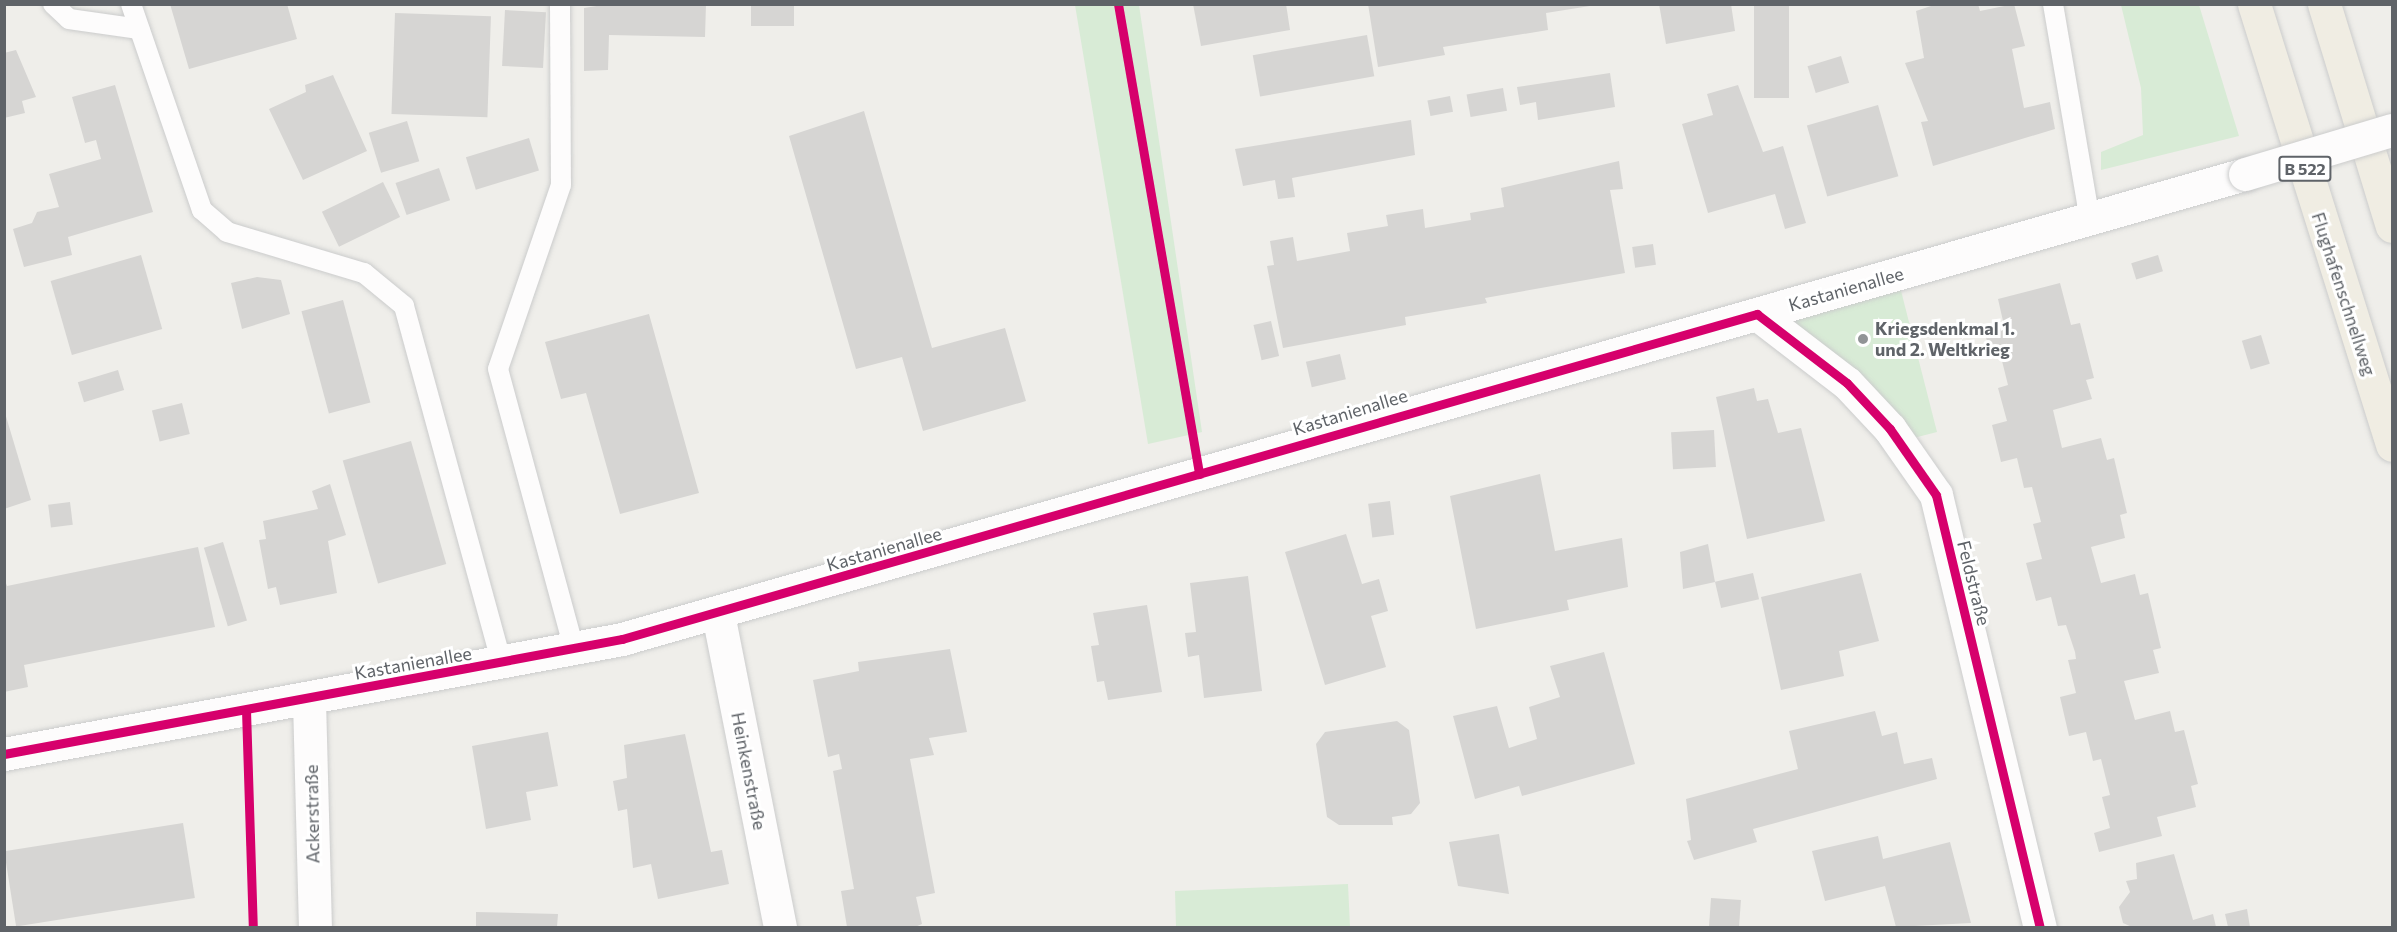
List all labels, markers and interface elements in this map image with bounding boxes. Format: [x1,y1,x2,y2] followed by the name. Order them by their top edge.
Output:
[2278,156,2332,182] road number: B 522
[2307,210,2381,378] street label: Flughafenschnellweg
[1786,262,1906,316] street label: Kastanienallee
[1875,318,2015,360] place label: Kriegsdenkmal 1. und 2. Weltkrieg
[1856,332,1870,346] marker: Kriegsdenkmal 1. und 2. Weltkrieg
[1290,384,1410,440] street label: Kastanienallee
[824,522,944,576] street label: Kastanienallee
[1953,538,1995,628] street label: Feldstraße
[353,642,473,684] street label: Kastanienallee
[727,710,771,832] street label: Heinkenstraße
[300,764,324,864] street label: Ackerstraße

